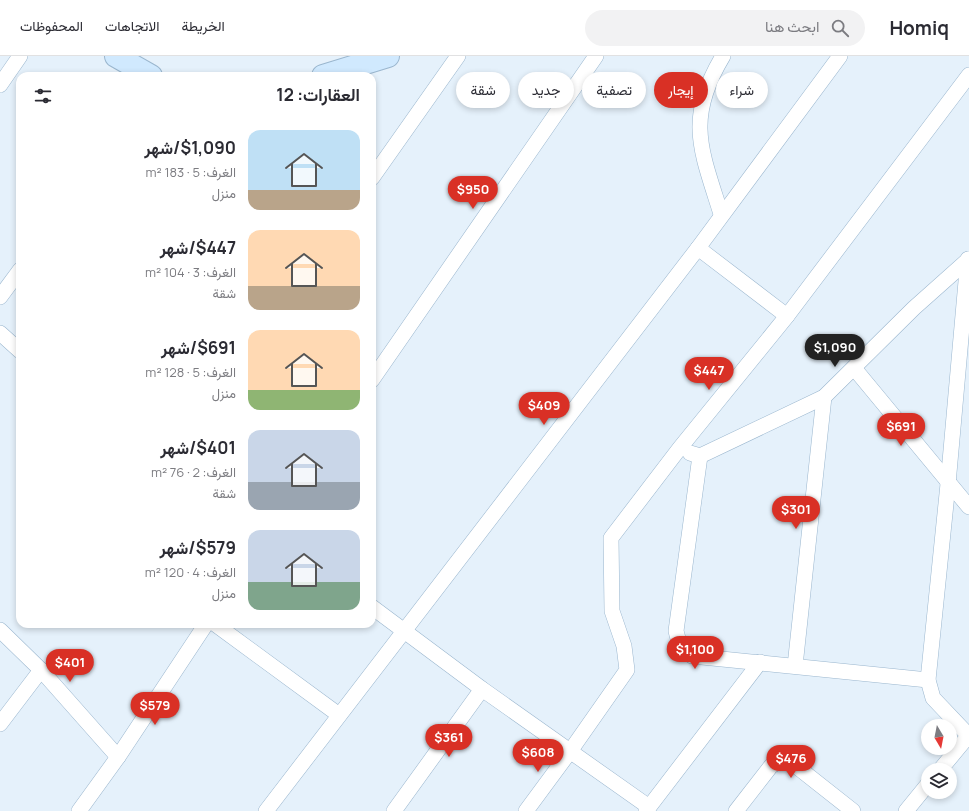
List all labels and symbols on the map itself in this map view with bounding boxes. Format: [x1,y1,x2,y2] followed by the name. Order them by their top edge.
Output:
[449,176,497,210] pin: $950
[802,334,868,368] pin: $1,090
[685,357,733,391] pin: $447
[520,392,568,426] pin: $409
[877,413,925,447] pin: $691
[772,496,820,530] pin: $301
[662,636,728,670] pin: $1,100
[46,649,94,683] pin: $401
[131,692,179,726] pin: $579
[921,719,957,755] north arrow
[425,724,473,758] pin: $361
[514,739,562,773] pin: $608
[767,745,815,779] pin: $476

